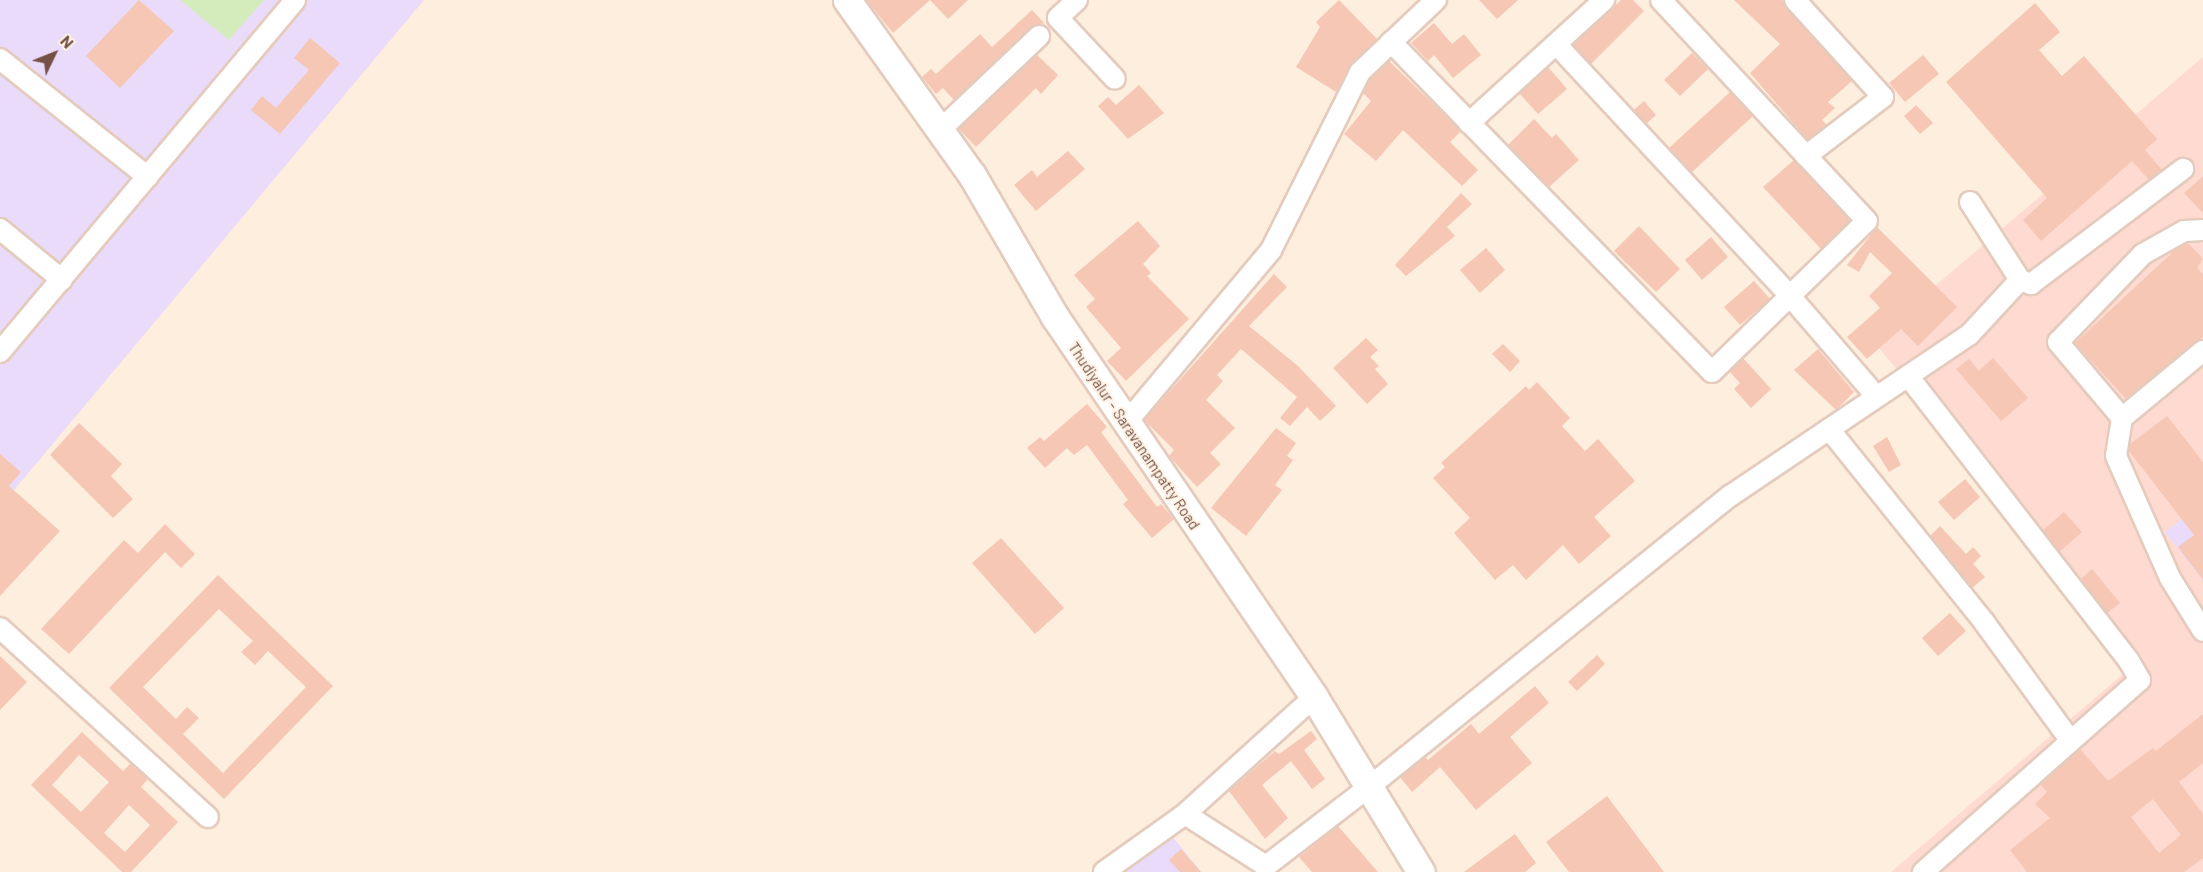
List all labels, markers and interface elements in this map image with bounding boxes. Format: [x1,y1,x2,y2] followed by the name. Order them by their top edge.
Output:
[24,24,84,84] north arrow
[57,31,78,52] text: N
[1064,339,1204,533] street label: Thudiyalur - Saravanampatty Road

